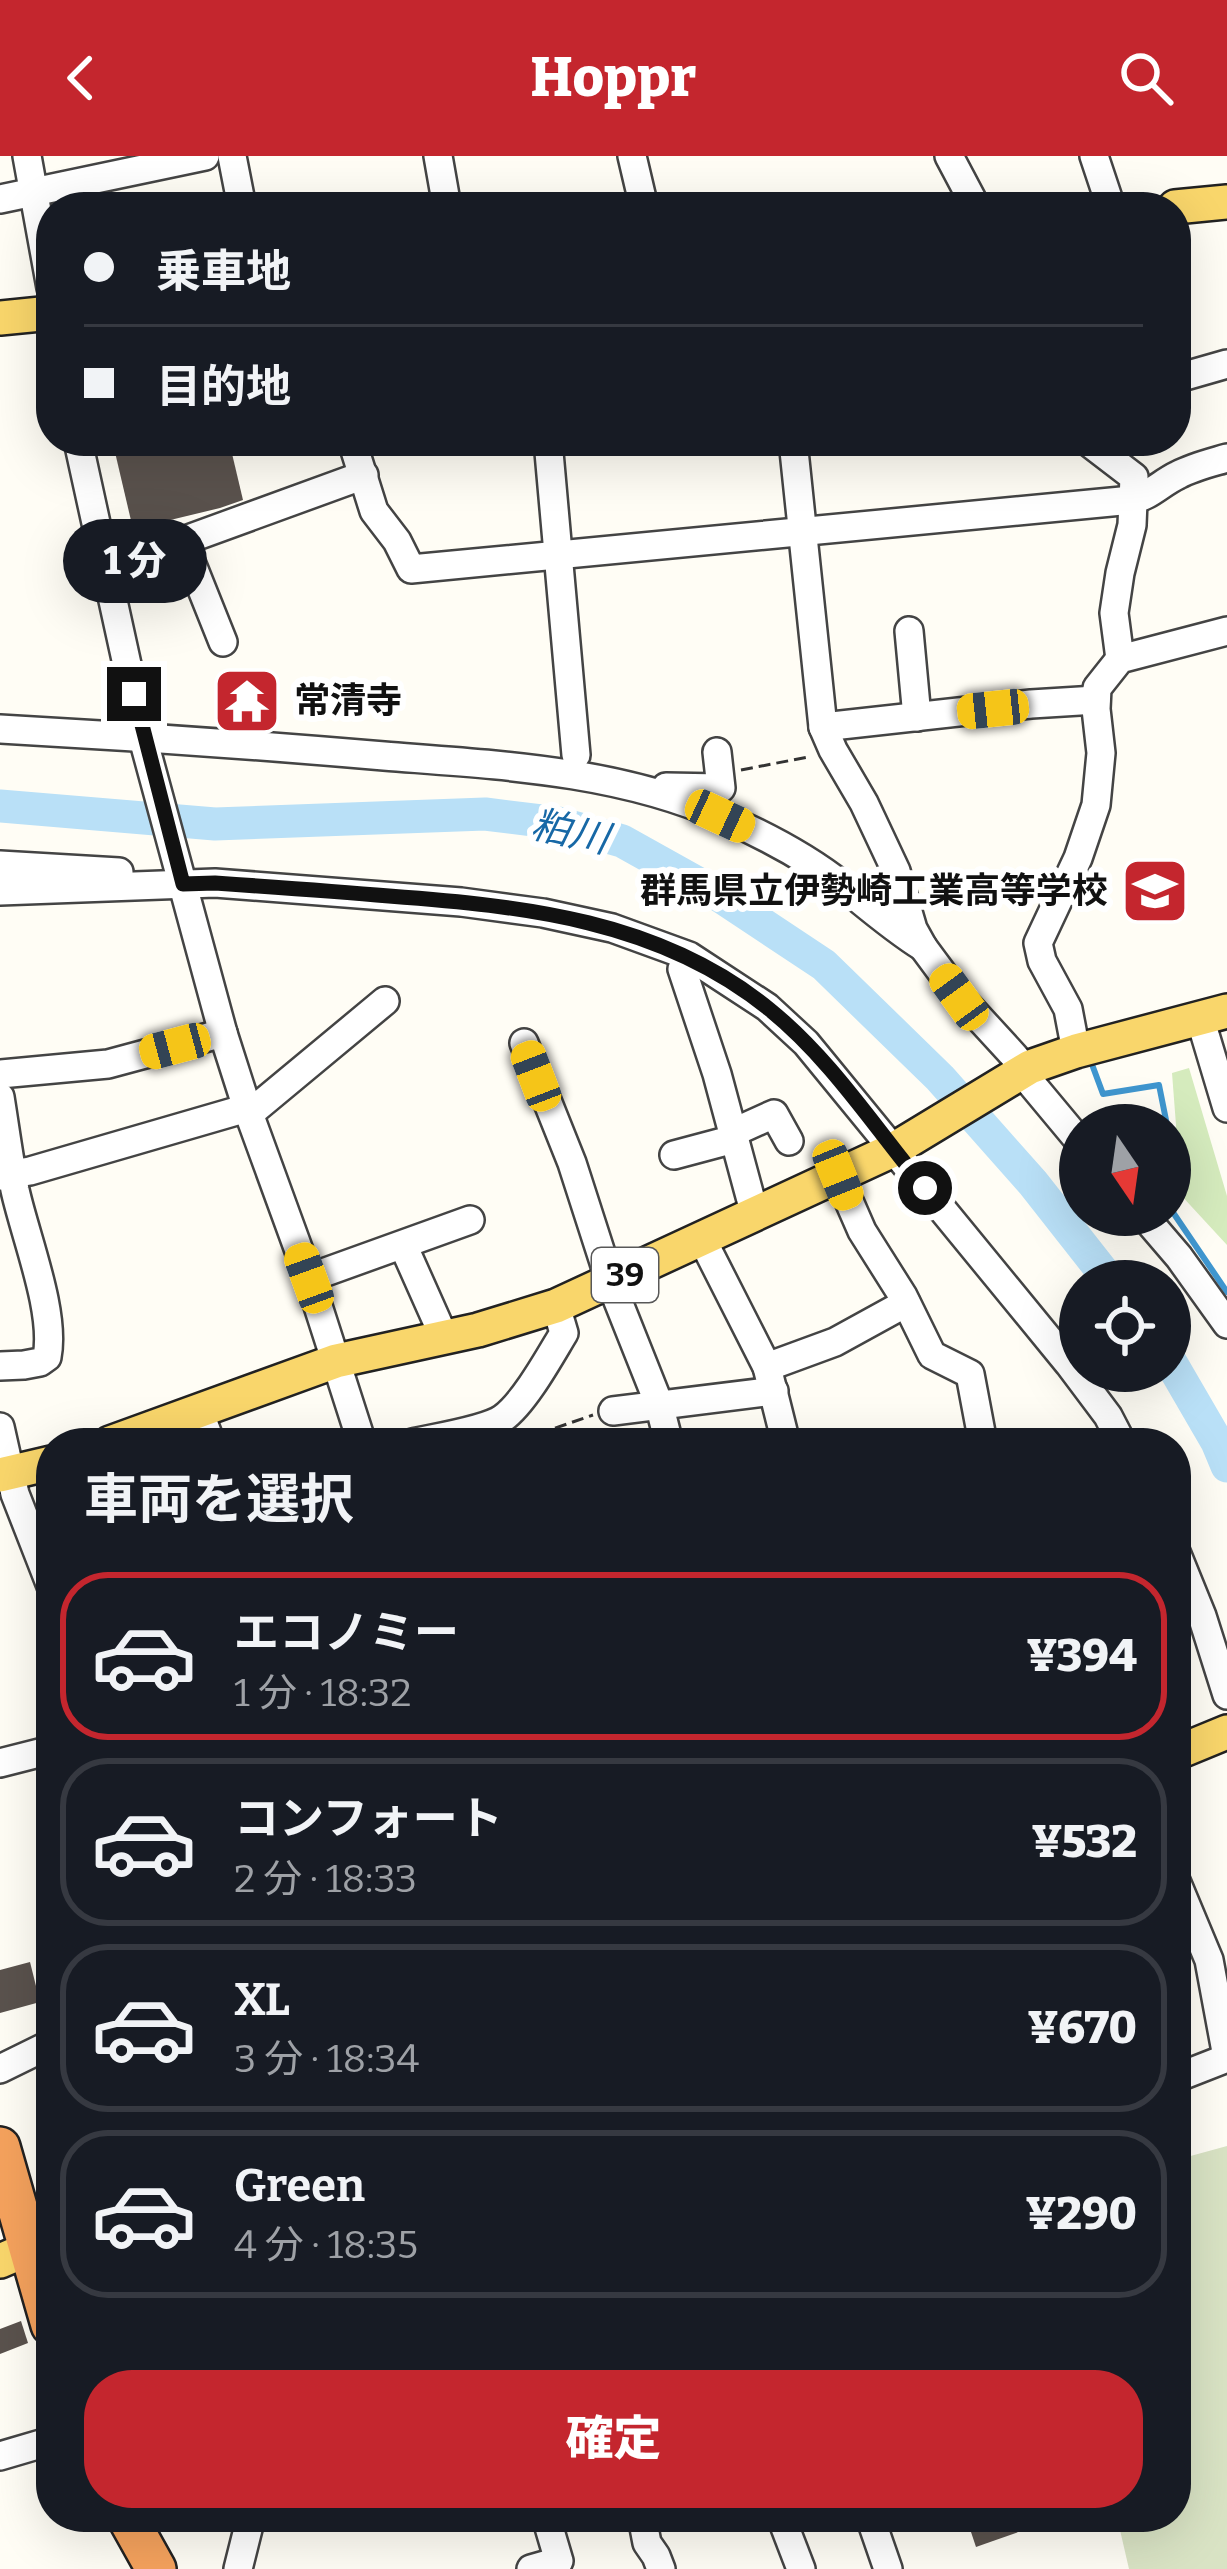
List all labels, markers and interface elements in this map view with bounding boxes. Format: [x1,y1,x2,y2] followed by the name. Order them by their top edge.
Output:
[48,45,114,111] icon: back
[1113,45,1179,111] icon: search
[531,46,696,110] text: Hoppr
[156,245,291,299] text: 乗車地
[156,360,291,414] text: 目的地
[62,520,206,604] callout: 1 分
[104,538,166,584] text: 1 分
[212,666,282,736] temple icon: 常清寺
[107,667,161,721] route end
[294,679,402,723] place label: 常清寺
[955,687,1031,731] car
[680,784,760,848] car
[527,801,617,863] water label: 粕川
[1120,856,1190,926] school or university icon: 群馬県立伊勢崎工業高等学校
[640,869,1108,913] place label: 群馬県立伊勢崎工業高等学校
[923,957,995,1037] car
[136,1019,214,1073] car
[506,1036,566,1116] car
[1059,1104,1191,1236] north arrow
[1059,1104,1191,1392] map controls
[808,1135,868,1215] car
[898,1161,952,1215] route start
[280,1238,338,1318] car
[592,1248,658,1302] road number: 39
[1059,1260,1191,1392] button: locate
[84,1468,354,1532] text: 車両を選択
[90,1602,198,1710] icon: car
[234,1606,459,1660] text: エコノミー
[1027,1629,1137,1683] text: ¥394
[234,1670,411,1716] text: 1 分 · 18:32
[90,1788,198,1896] icon: car
[234,1792,503,1846] text: コンフォート
[1031,1815,1137,1869] text: ¥532
[234,1856,417,1902] text: 2 分 · 18:33
[234,1973,290,2027] text: XL
[90,1974,198,2082] icon: car
[1028,2001,1137,2055] text: ¥670
[234,2036,419,2082] text: 3 分 · 18:34
[234,2159,365,2213] text: Green
[90,2160,198,2268] icon: car
[1025,2187,1137,2241] text: ¥290
[234,2222,418,2268] text: 4 分 · 18:35
[84,2370,1143,2508] button: 確定

